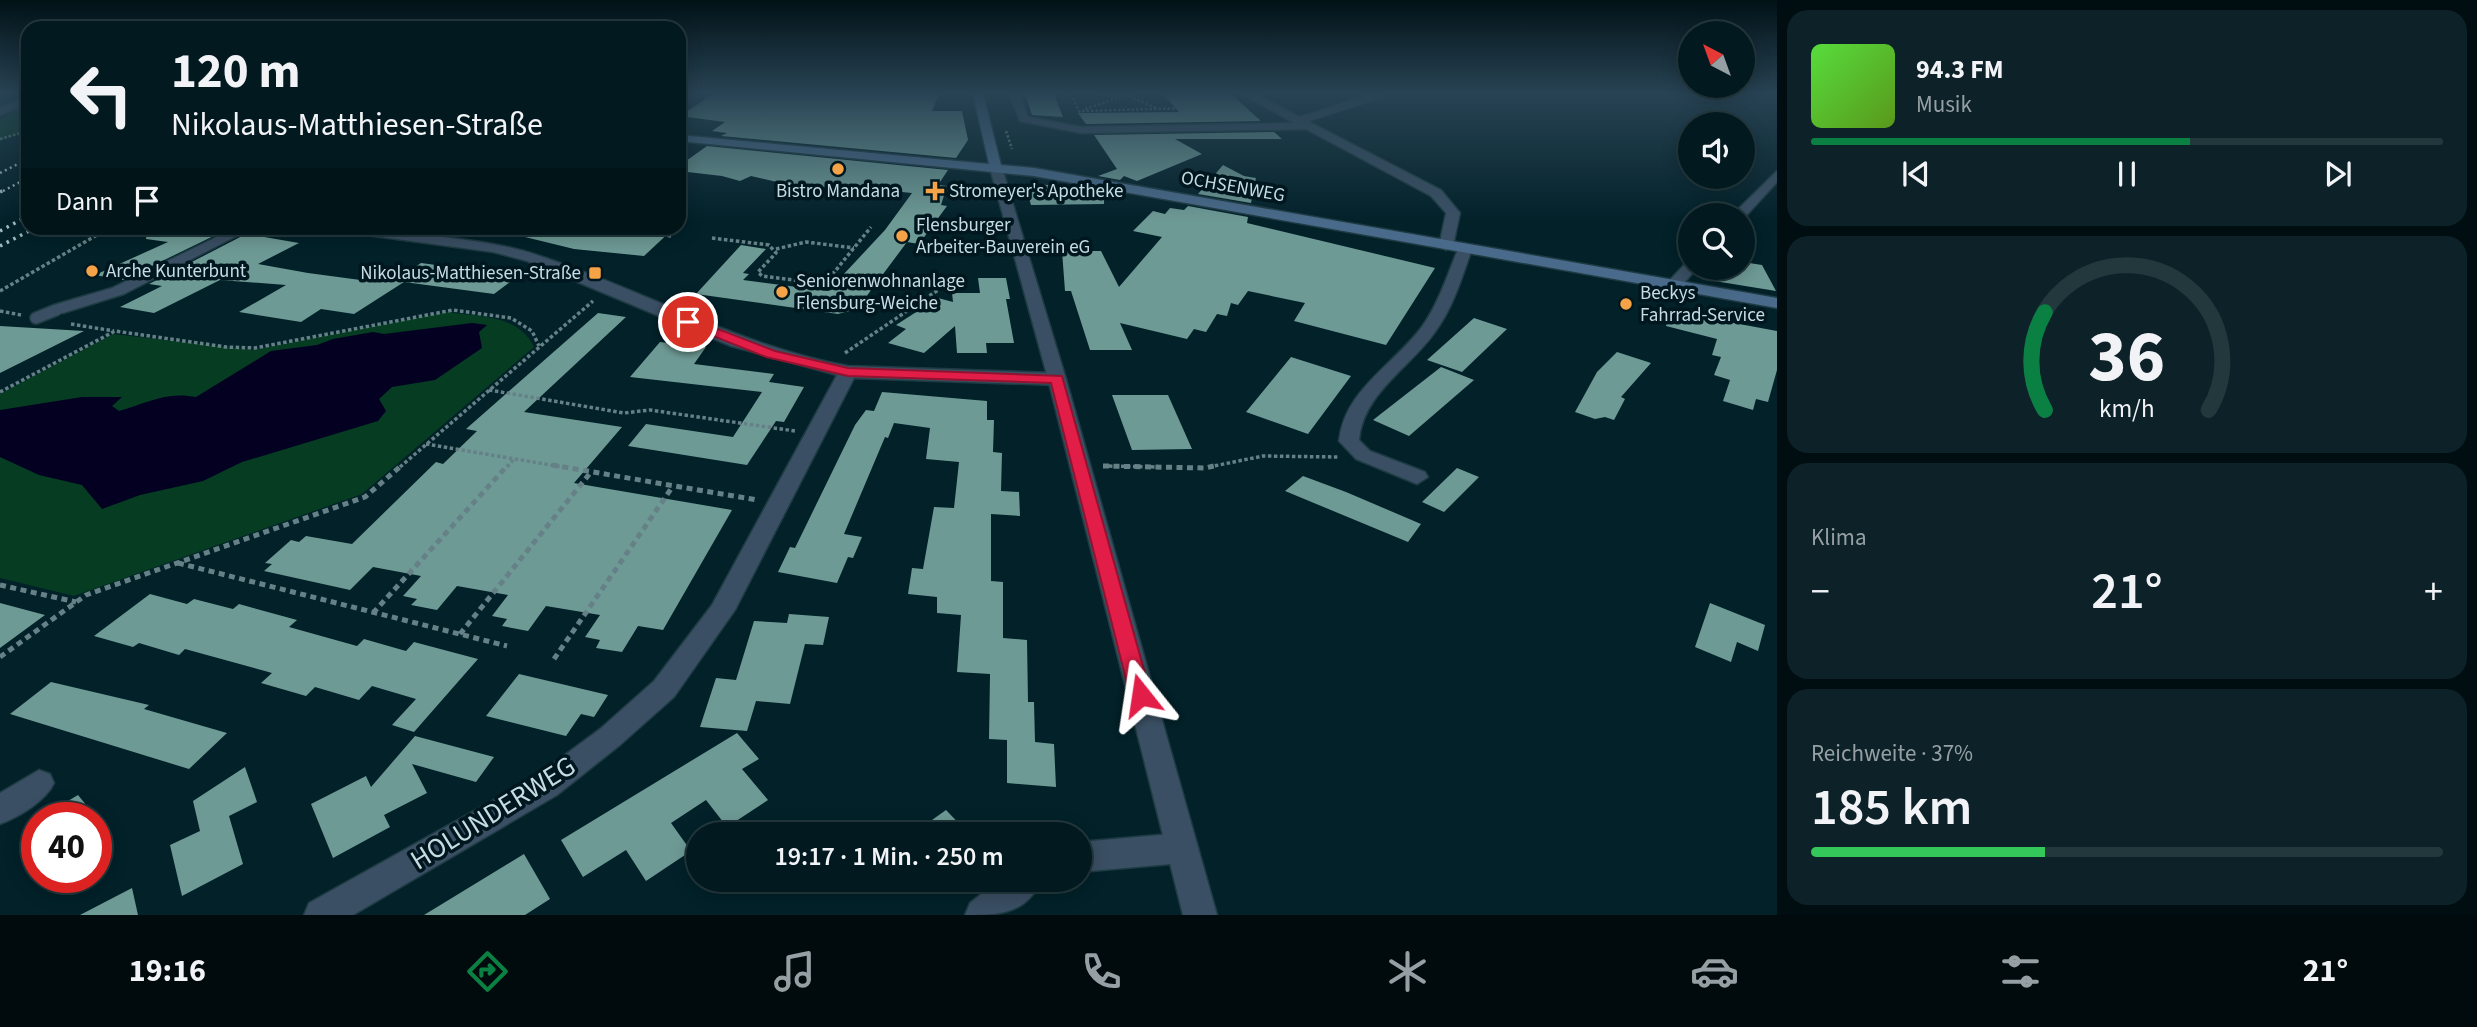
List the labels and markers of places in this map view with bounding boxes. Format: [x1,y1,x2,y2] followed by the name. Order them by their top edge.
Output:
[830,161,846,177] marker: Bistro Mandana
[776,178,900,205] place label: Bistro Mandana
[949,178,1124,205] place label: Stromeyer's Apotheke
[927,183,943,199] marker: Stromeyer's Apotheke
[916,212,1090,261] place label: Flensburger Arbeiter-Bauverein eG
[894,228,910,244] marker: Flensburger Arbeiter-Bauverein eG
[106,258,247,285] place label: Arche Kunterbunt
[360,260,581,287] place label: Nikolaus-Matthiesen-Straße
[84,263,100,279] marker: Arche Kunterbunt
[587,265,603,281] marker: Nikolaus-Matthiesen-Straße
[796,268,965,317] place label: Seniorenwohnanlage Flensburg-Weiche
[1640,280,1765,329] place label: Beckys Fahrrad-Service
[774,284,790,300] marker: Seniorenwohnanlage Flensburg-Weiche
[658,292,718,352] pin
[1618,296,1634,312] marker: Beckys Fahrrad-Service

